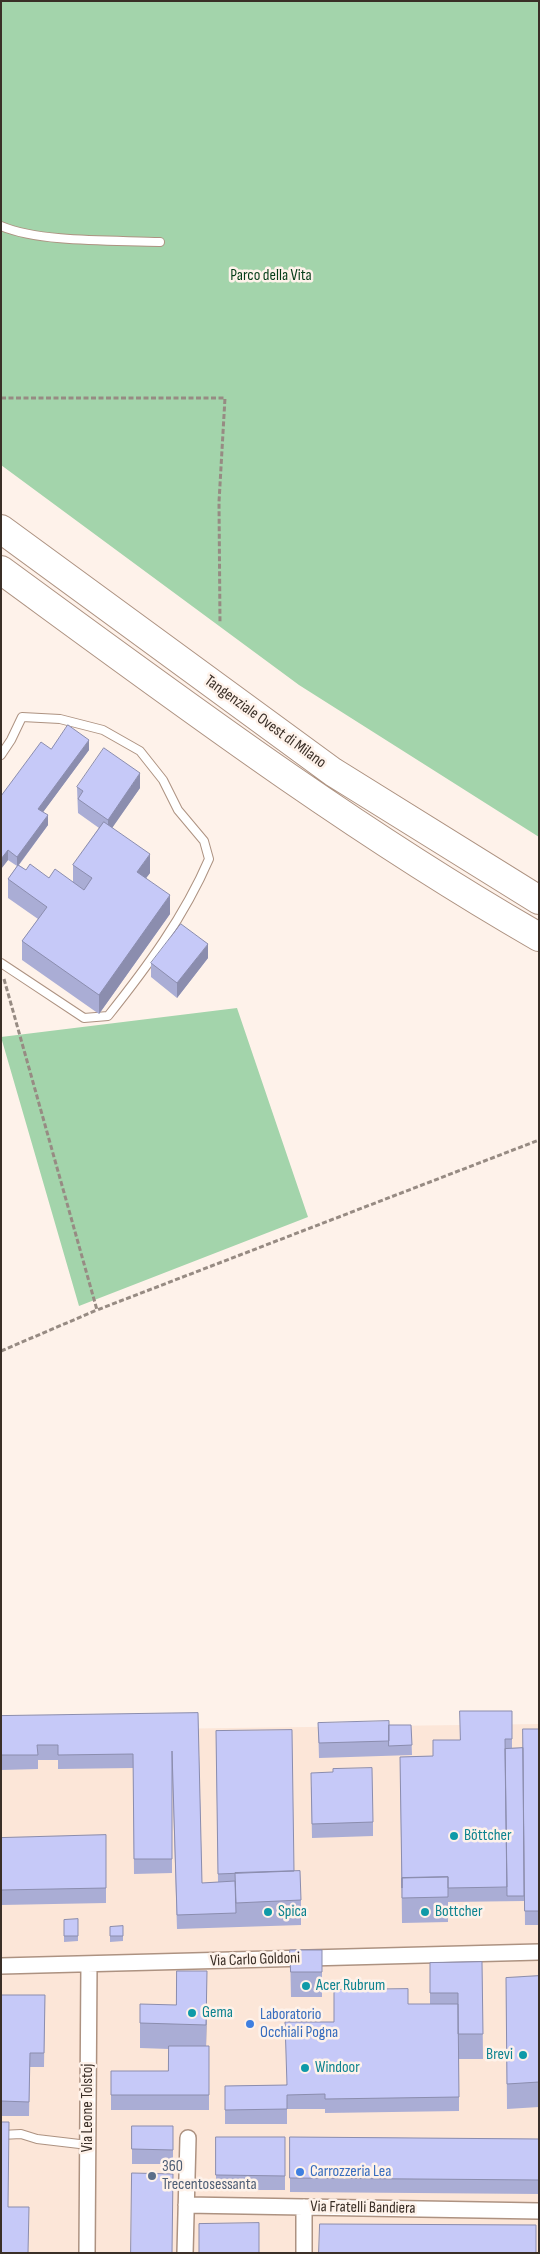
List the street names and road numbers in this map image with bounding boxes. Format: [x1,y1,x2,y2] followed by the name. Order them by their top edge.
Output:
[200,671,330,773] street label: Tangenziale Ovest di Milano
[210,1949,300,1971] street label: Via Carlo Goldoni
[78,2064,98,2152] street label: Via Leone Tolstoj
[310,2197,416,2219] street label: Via Fratelli Bandiera

